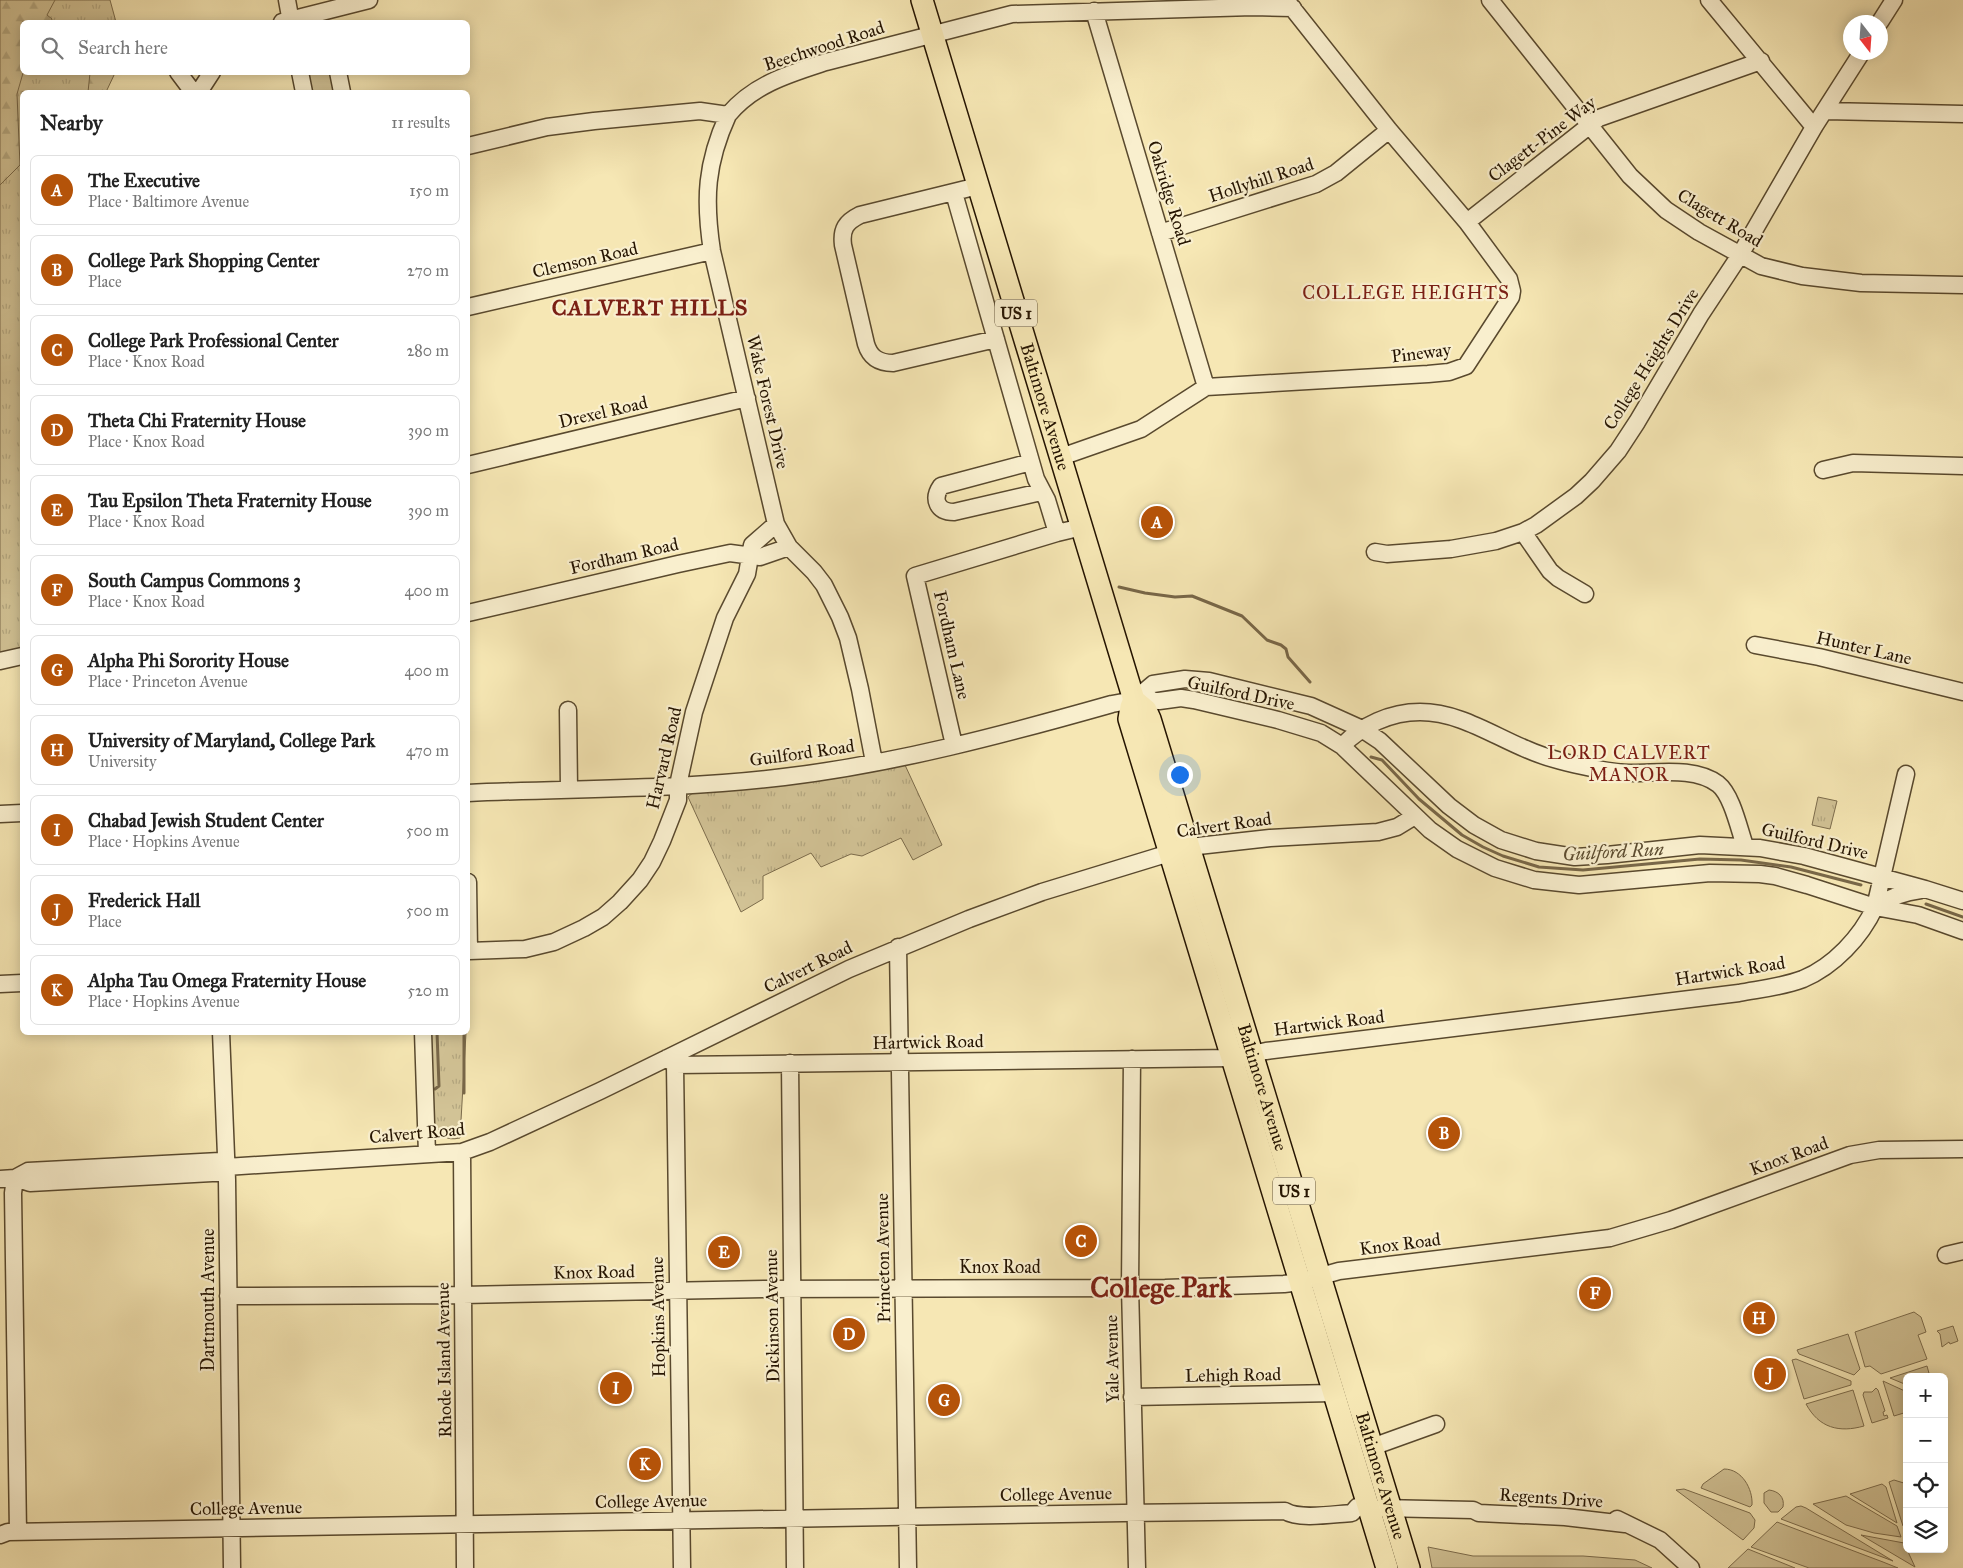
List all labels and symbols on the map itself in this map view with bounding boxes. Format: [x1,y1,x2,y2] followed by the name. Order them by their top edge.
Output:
[1843,15,1888,60] north arrow
[761,16,887,76] street label: Beechwood Road
[1484,91,1601,187] street label: Clagett-Pine Way
[1142,138,1195,248] street label: Oakridge Road
[1206,153,1316,207] street label: Hollyhill Road
[1673,184,1767,253] street label: Clagett Road
[530,237,640,283] street label: Clemson Road
[1302,281,1510,304] district label: COLLEGE HEIGHTS
[1599,284,1704,434] street label: College Heights Drive
[552,294,748,321] district label: CALVERT HILLS
[995,300,1037,326] road number: US 1
[742,333,794,471] street label: Wake Forest Drive
[1390,338,1453,368] street label: Pineway
[1016,340,1075,473] street label: Baltimore Avenue
[556,391,650,433] street label: Drexel Road
[1141,503,1173,541] pin: A
[567,533,681,579] street label: Fordham Road
[929,588,975,702] street label: Fordham Lane
[1814,626,1914,670] street label: Hunter Lane
[1185,671,1297,715] street label: Guilford Drive
[642,705,686,811] street label: Harvard Road
[748,735,856,771] street label: Guilford Road
[1547,741,1711,786] district label: LORD CALVERT MANOR
[1167,762,1193,788] your location
[1175,807,1273,843] street label: Calvert Road
[1759,818,1871,864] street label: Guilford Drive
[1562,837,1664,866] water label: Guilford Run
[760,936,856,998] street label: Calvert Road
[1673,951,1787,991] street label: Hartwick Road
[1272,1005,1386,1041] street label: Hartwick Road
[1233,1021,1292,1154] street label: Baltimore Avenue
[872,1030,984,1054] street label: Hartwick Road
[1428,1114,1460,1152] pin: B
[368,1118,466,1148] street label: Calvert Road
[1747,1132,1831,1180] street label: Knox Road
[1273,1178,1315,1204] road number: US 1
[871,1193,895,1323] street label: Princeton Avenue
[1065,1222,1097,1260] pin: C
[197,1228,219,1372] street label: Dartmouth Avenue
[1358,1228,1442,1260] street label: Knox Road
[708,1233,740,1271] pin: E
[760,1249,784,1383] street label: Dickinson Avenue
[646,1256,670,1378] street label: Hopkins Avenue
[959,1256,1041,1278] street label: Knox Road
[553,1260,635,1284] street label: Knox Road
[1090,1270,1233,1305] district label: College Park
[1579,1274,1611,1312] pin: F
[432,1282,456,1438] street label: Rhode Island Avenue
[1743,1299,1775,1337] pin: H
[833,1315,865,1353] pin: D
[1100,1315,1124,1403] street label: Yale Avenue
[1754,1355,1786,1393] pin: J
[1185,1363,1281,1388] street label: Lehigh Road
[600,1369,632,1407] pin: I
[928,1381,960,1419] pin: G
[1351,1409,1411,1542] street label: Baltimore Avenue
[629,1445,661,1483] pin: K
[1000,1482,1112,1507] street label: College Avenue
[1498,1483,1604,1514] street label: Regents Drive
[595,1489,707,1514] street label: College Avenue
[190,1496,302,1521] street label: College Avenue

